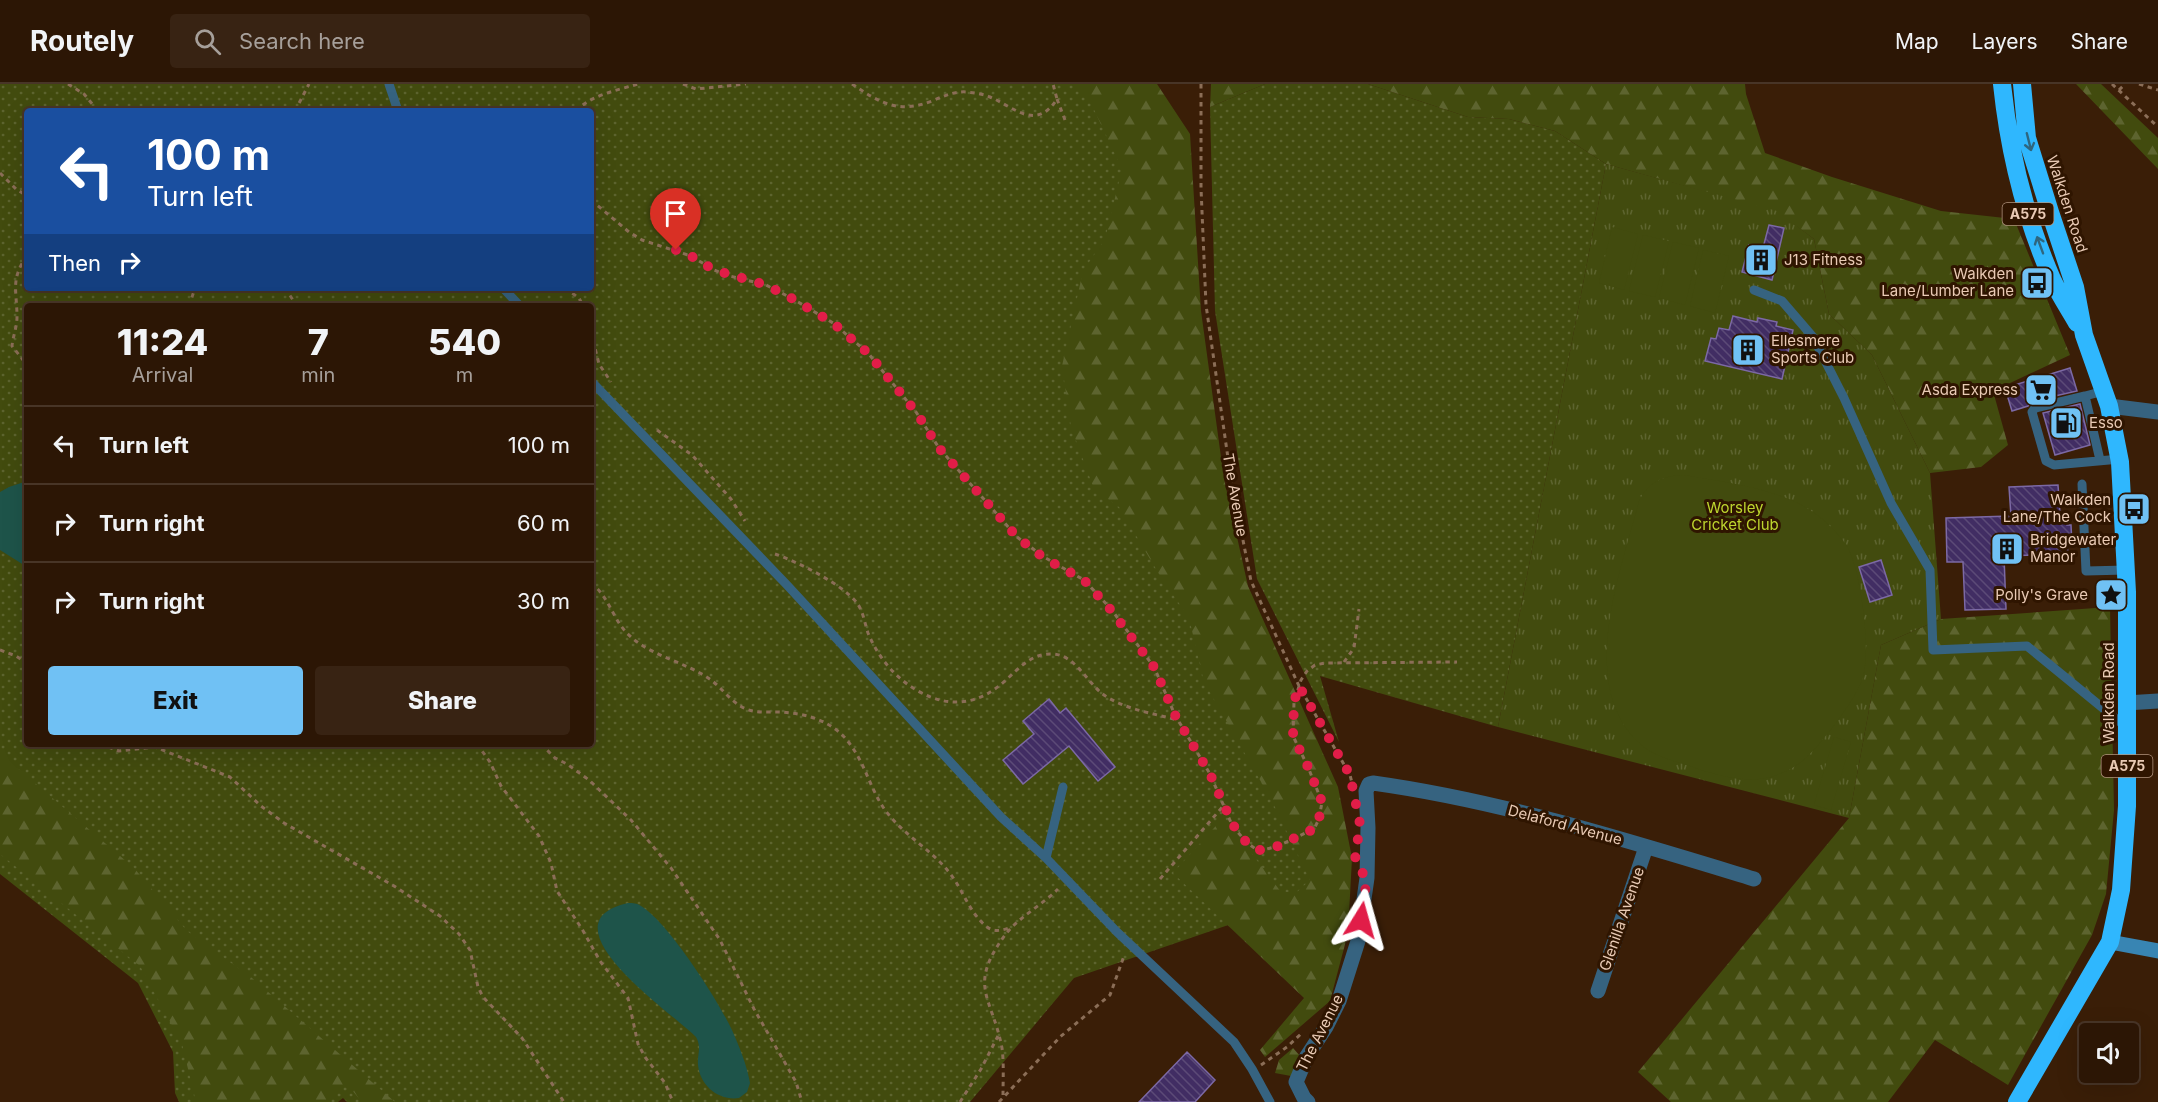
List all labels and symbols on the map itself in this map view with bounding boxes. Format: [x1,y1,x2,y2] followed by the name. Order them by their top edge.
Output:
[2024,132,2036,151] one-way arrow
[2043,153,2092,255] street label: Walkden Road
[650,188,701,250] pin
[2002,203,2054,225] road number: A575
[2033,236,2044,255] one-way arrow
[1743,242,1779,278] building icon: J13 Fitness
[1784,250,1863,269] place label: J13 Fitness
[1881,264,2014,300] place label: Walkden Lane/Lumber Lane
[2019,265,2055,301] bus stop icon: Walkden Lane/Lumber Lane
[1771,331,1854,367] place label: Ellesmere Sports Club
[1730,332,1766,368] building icon: Ellesmere Sports Club
[2023,372,2059,408] supermarket icon: Asda Express
[1922,380,2018,399] place label: Asda Express
[2048,405,2084,441] fuel station icon: Esso
[2089,413,2123,432] place label: Esso
[1219,452,1252,538] street label: The Avenue
[2003,490,2112,526] place label: Walkden Lane/The Cock
[2116,491,2152,527] bus stop icon: Walkden Lane/The Cock
[1691,498,1779,534] park label: Worsley Cricket Club
[2030,530,2116,566] place label: Bridgewater Manor
[1989,531,2025,567] building icon: Bridgewater Manor
[2093,577,2129,613] place icon: Polly's Grave
[1995,585,2088,604] place label: Polly's Grave
[2099,642,2118,744] street label: Walkden Road
[2102,755,2152,777] road number: A575
[1506,800,1624,849] street label: Delaford Avenue
[1595,864,1648,973] street label: Glenilla Avenue
[1329,888,1393,952] position arrow
[1292,991,1347,1075] street label: The Avenue

